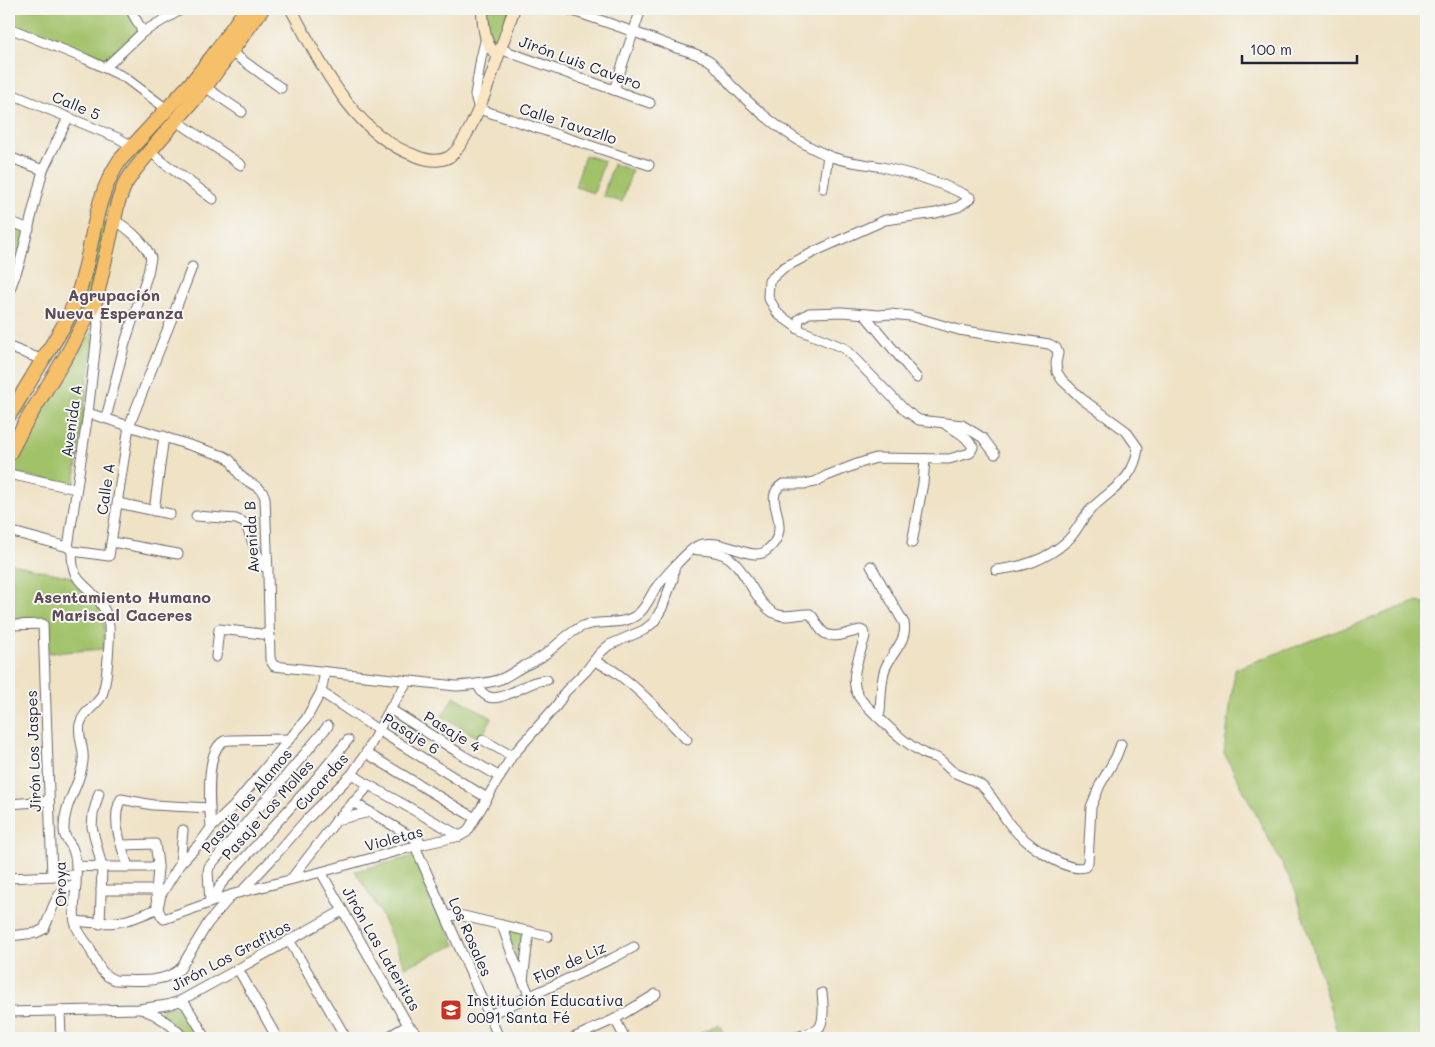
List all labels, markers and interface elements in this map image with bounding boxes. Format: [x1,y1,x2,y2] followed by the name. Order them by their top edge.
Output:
[516,31,644,94] street label: Jirón Luis Cavero
[1242,32,1358,64] scale bar
[1250,39,1292,59] text: 100 m
[49,86,104,124] street label: Calle 5
[517,98,620,148] street label: Calle Tavazllo
[44,284,184,323] district label: Agrupación Nueva Esperanza
[56,383,86,458] street label: Avenida A
[91,462,119,516] street label: Calle A
[239,501,263,574] street label: Avenida B
[33,586,211,625] district label: Asentamiento Humano Mariscal Caceres
[21,690,45,812] street label: Jirón Los Jaspes
[420,706,485,756] street label: Pasaje 4
[379,708,444,758] street label: Pasaje 6
[197,744,296,857] street label: Pasaje los Alamos
[290,748,352,814] street label: Cucardas
[217,755,318,864] street label: Pasaje Los Molles
[362,821,425,855] street label: Violetas
[50,861,70,907] street label: Oroya
[338,883,426,1014] street label: Jirón Las Lateritas
[445,894,497,979] street label: Los Rosales
[167,915,294,995] street label: Jirón Los Grafitos
[530,937,609,988] street label: Flor de Liz
[467,990,624,1027] place label: Institución Educativa 0091 Santa Fé
[439,998,463,1022] school or university icon: Institución Educativa 0091 Santa Fé

